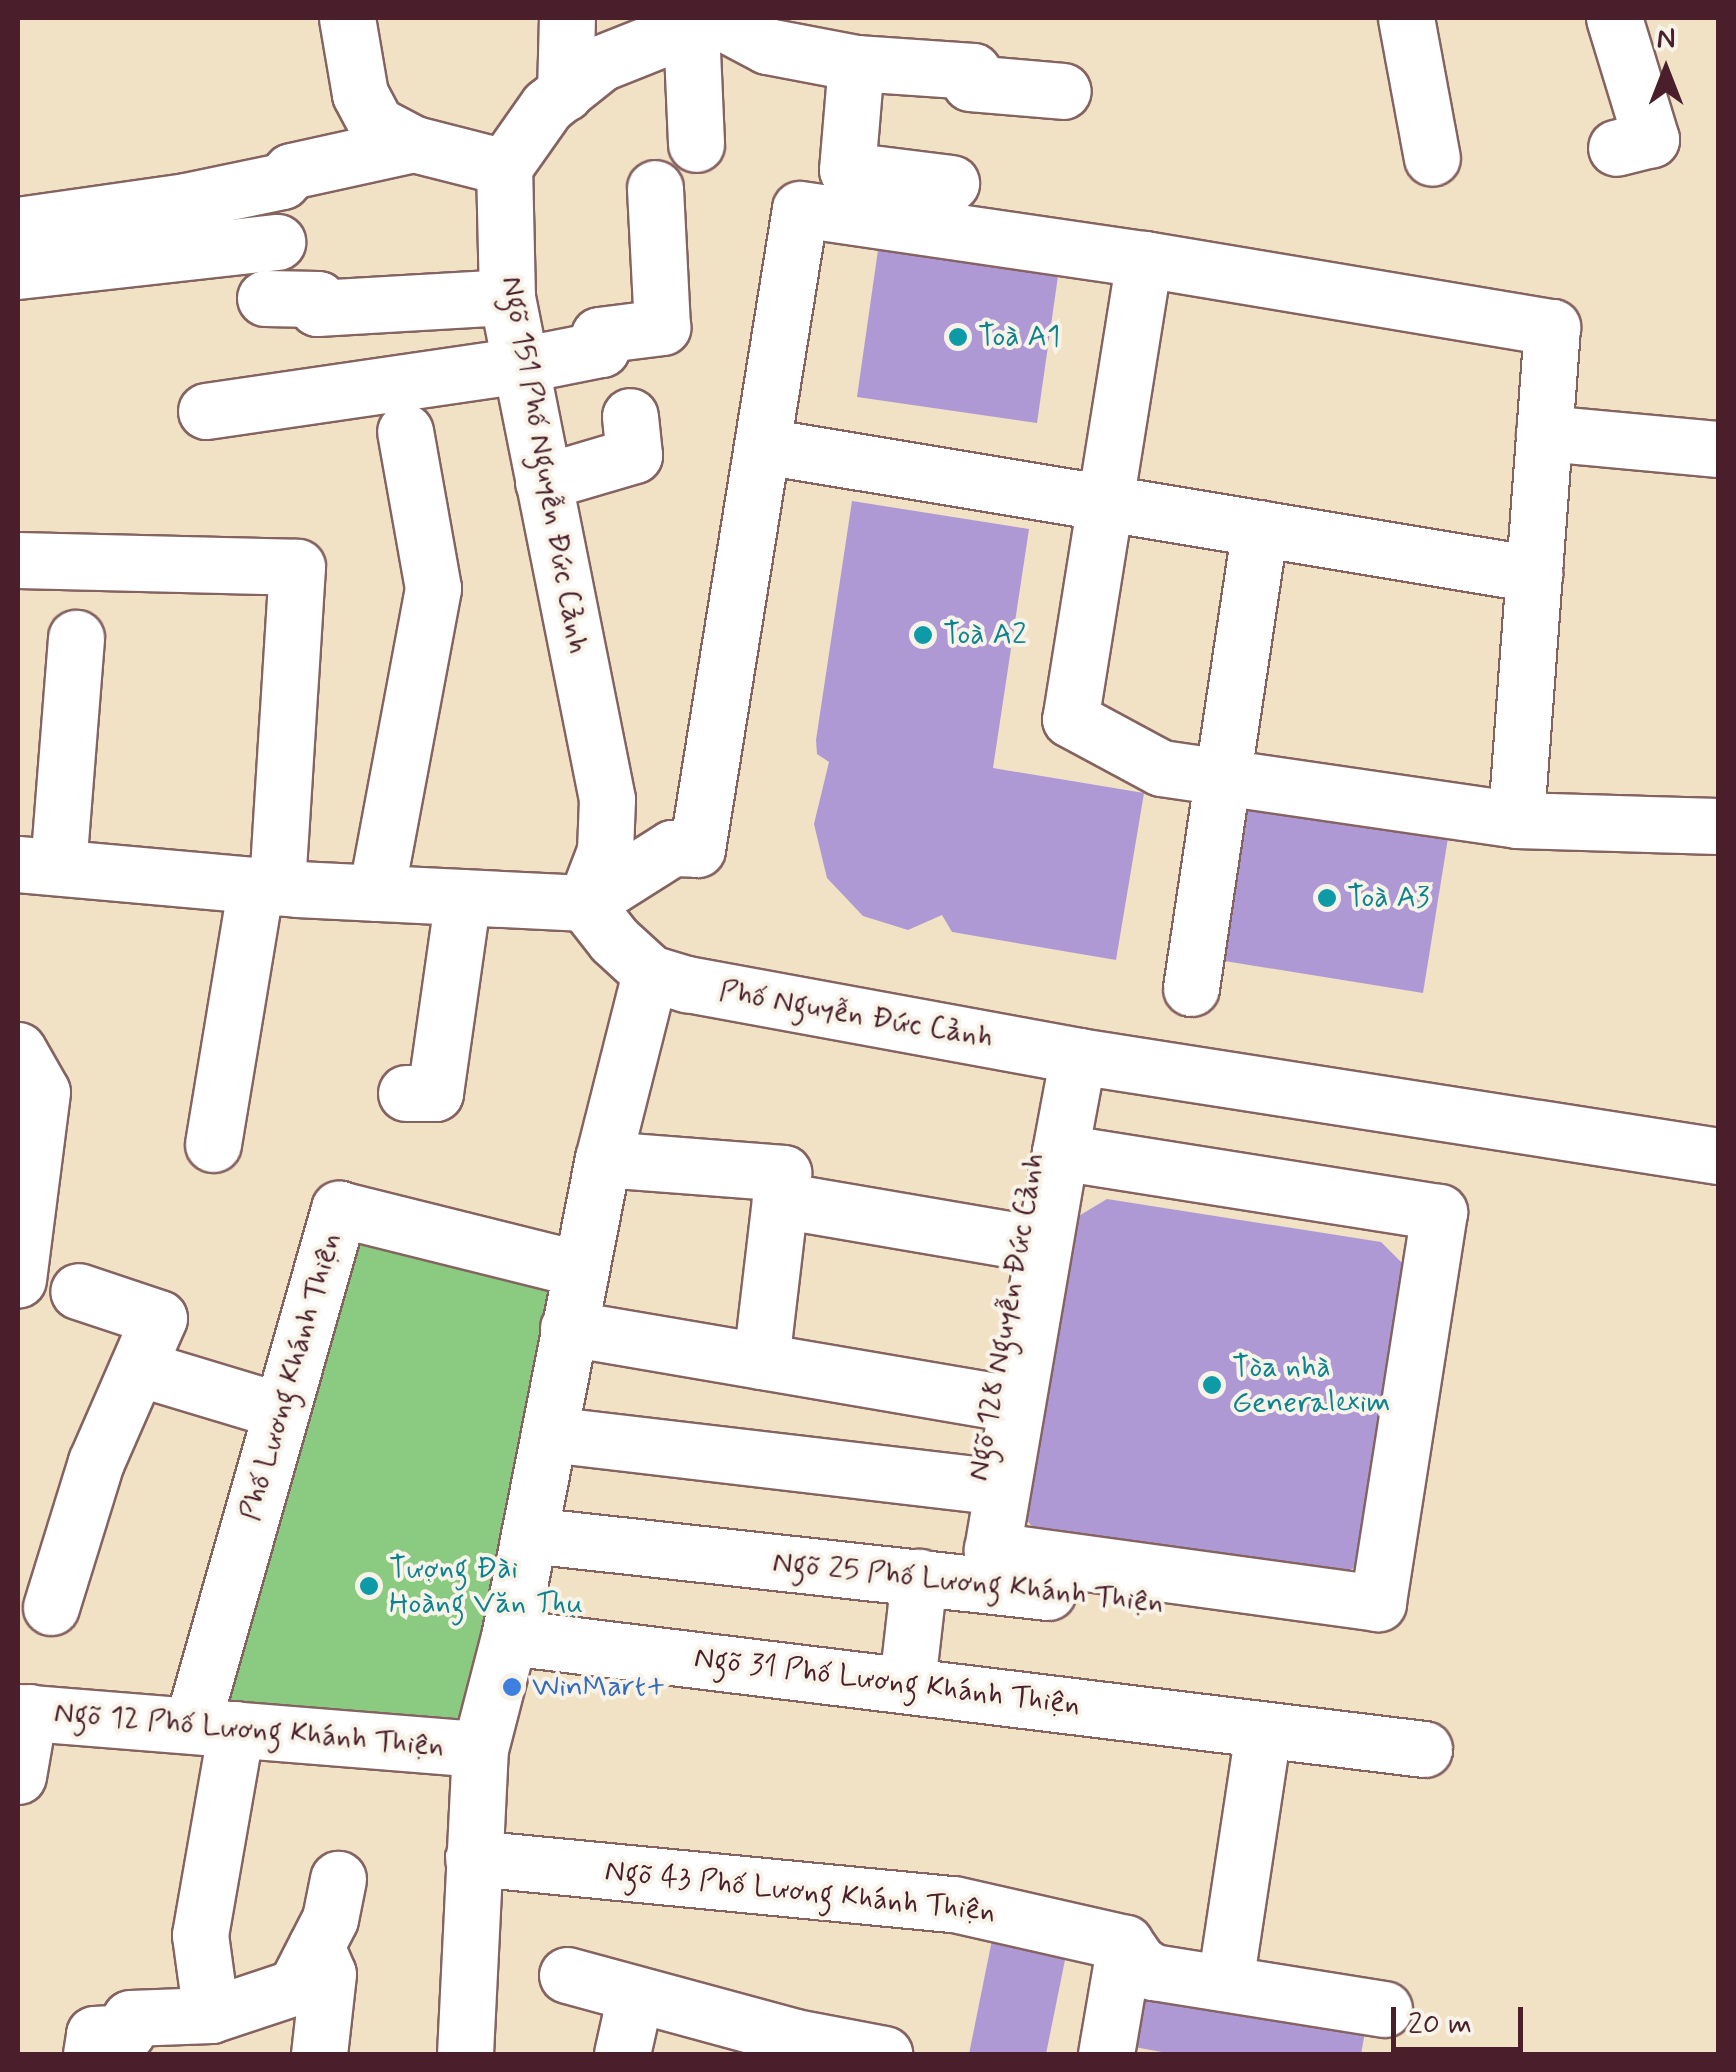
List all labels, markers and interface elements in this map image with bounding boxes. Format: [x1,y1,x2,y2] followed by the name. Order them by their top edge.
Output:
[1616,20,1716,120] north arrow
[1657,21,1675,58] text: N
[493,272,595,658] street label: Ngõ 151 Phố Nguyễn Đức Cảnh
[978,319,1060,355] place label: Toà A1
[947,326,969,348] marker: Toà A1
[943,617,1027,653] place label: Toà A2
[912,624,934,646] marker: Toà A2
[1347,880,1430,916] place label: Toà A3
[1316,887,1338,909] marker: Toà A3
[715,973,997,1057] street label: Phố Nguyễn Đức Cảnh
[960,1149,1054,1485] street label: Ngõ 128 Nguyễn Đức Cảnh
[232,1228,350,1526] street label: Phố Lương Khánh Thiện
[1232,1350,1390,1420] place label: Tòa nhà Generalexim
[1201,1374,1223,1396] marker: Tòa nhà Generalexim
[769,1544,1167,1622] street label: Ngõ 25 Phố Lương Khánh Thiện
[389,1551,580,1622] place label: Tượng Đài Hoàng Văn Thụ
[358,1575,380,1597] marker: Tượng Đài Hoàng Văn Thụ
[691,1640,1083,1724] street label: Ngõ 31 Phố Lương Khánh Thiện
[532,1669,666,1705] place label: WinMart+
[501,1676,523,1698] marker: WinMart+
[51,1695,447,1765] street label: Ngõ 12 Phố Lương Khánh Thiện
[602,1853,998,1931] street label: Ngõ 43 Phố Lương Khánh Thiện
[1396,1987,1528,2049] scale bar
[1408,2005,1472,2044] text: 20 m

